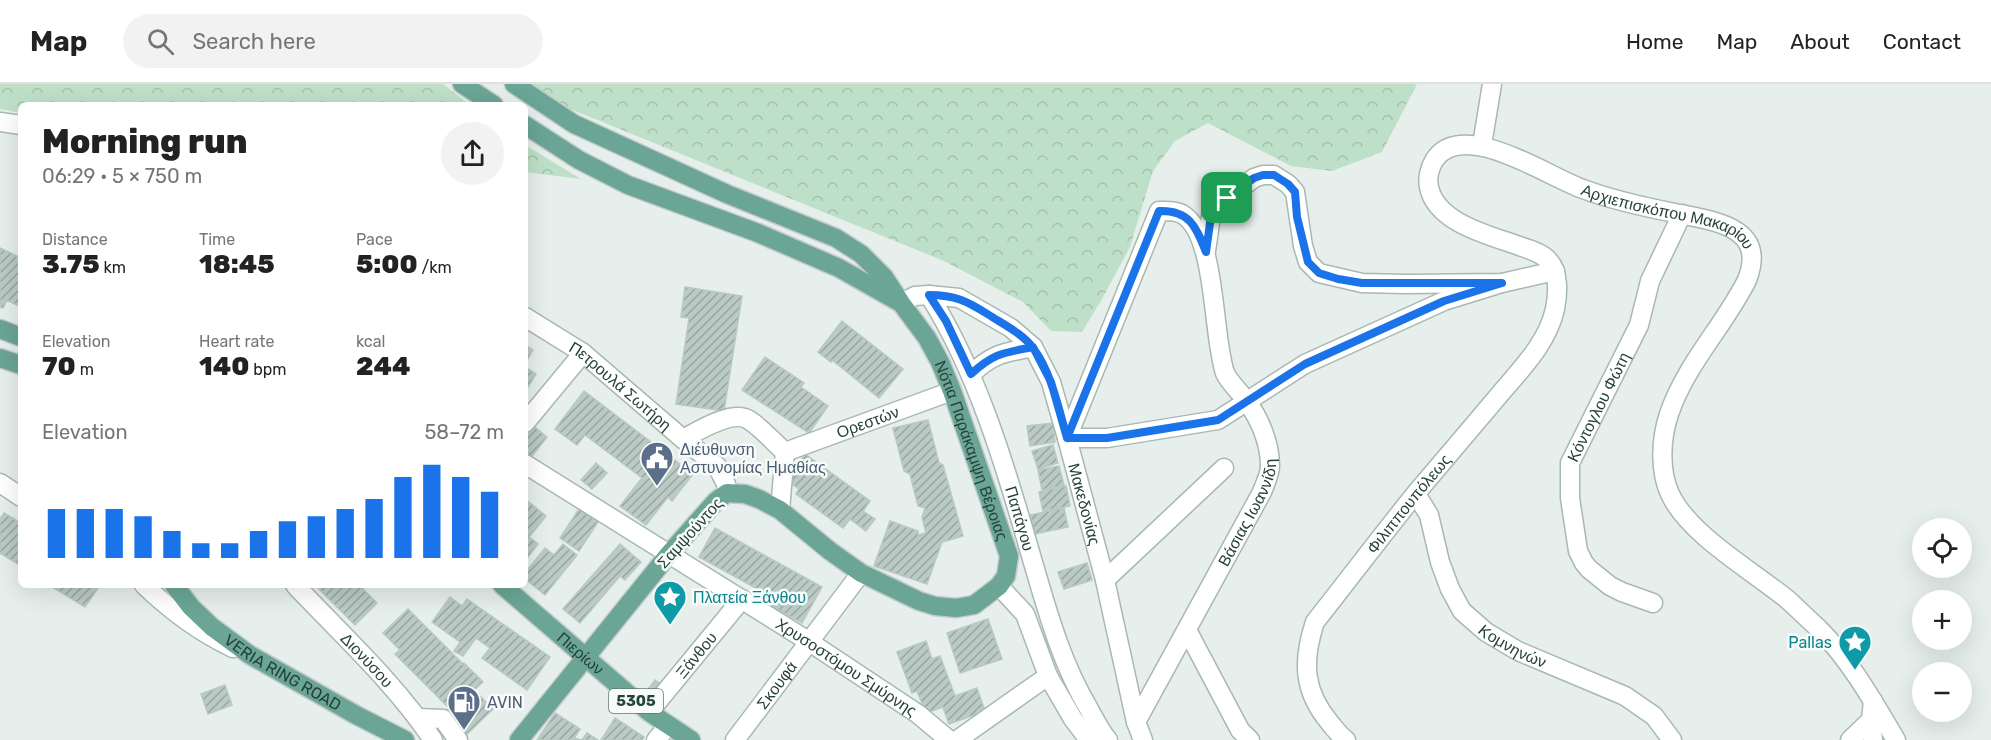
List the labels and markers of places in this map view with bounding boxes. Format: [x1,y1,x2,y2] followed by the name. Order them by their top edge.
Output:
[1201,172,1252,223] pin
[639,440,675,487] public building icon: Διέυθυνση Αστυνομίας Ημαθίας
[680,440,826,477] place label: Διέυθυνση Αστυνομίας Ημαθίας
[652,579,688,626] place icon: Πλατεία Ξάνθου
[693,588,806,607] place label: Πλατεία Ξάνθου
[1837,624,1873,671] place icon: Pallas
[1788,633,1832,652] place label: Pallas
[446,684,482,731] fuel station icon: AVIN
[487,693,523,712] place label: AVIN

